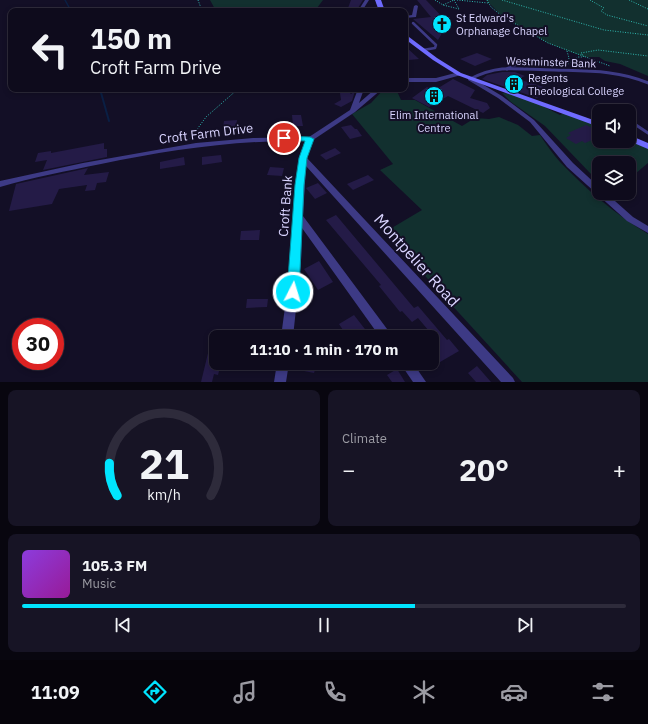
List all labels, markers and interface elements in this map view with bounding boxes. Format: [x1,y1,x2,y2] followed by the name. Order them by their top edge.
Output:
[456,11,547,38] place label: St Edward's Orphanage Chapel
[431,13,453,35] church icon: St Edward's Orphanage Chapel
[90,20,172,57] text: 150 m
[24,24,76,76] icon: left
[506,53,597,71] street label: Westminster Bank
[90,56,221,79] text: Croft Farm Drive
[528,71,624,98] place label: Regents Theological College
[503,73,525,95] building icon: Regents Theological College
[423,85,445,107] building icon: Elim International Centre
[592,104,636,200] map controls
[592,104,636,148] button: sound
[390,108,478,135] place label: Elim International Centre
[158,119,254,148] street label: Croft Farm Drive
[267,121,301,155] pin
[273,127,295,149] icon: arrive
[592,156,636,200] button: layers
[275,175,296,237] street label: Croft Bank
[370,209,464,311] street label: Montpelier Road
[272,271,314,313] position arrow
[12,318,64,370] speed limit sign: 30
[250,340,398,359] text: 11:10 · 1 min · 170 m
[342,430,387,447] text: Climate
[139,436,189,490] text: 21
[459,450,509,489] text: 20°
[342,455,355,484] text: −
[613,455,626,484] text: +
[147,485,181,504] text: km/h
[82,556,147,575] text: 105.3 FM
[82,575,116,592] text: Music
[112,614,134,636] icon: previous
[313,614,335,636] icon: pause
[514,614,536,636] icon: next
[141,678,169,706] icon: directions
[231,678,259,706] icon: music
[321,678,349,706] icon: phone
[410,678,438,706] icon: climate
[500,678,528,706] icon: car
[589,678,617,706] icon: filters
[31,681,80,704] text: 11:09

